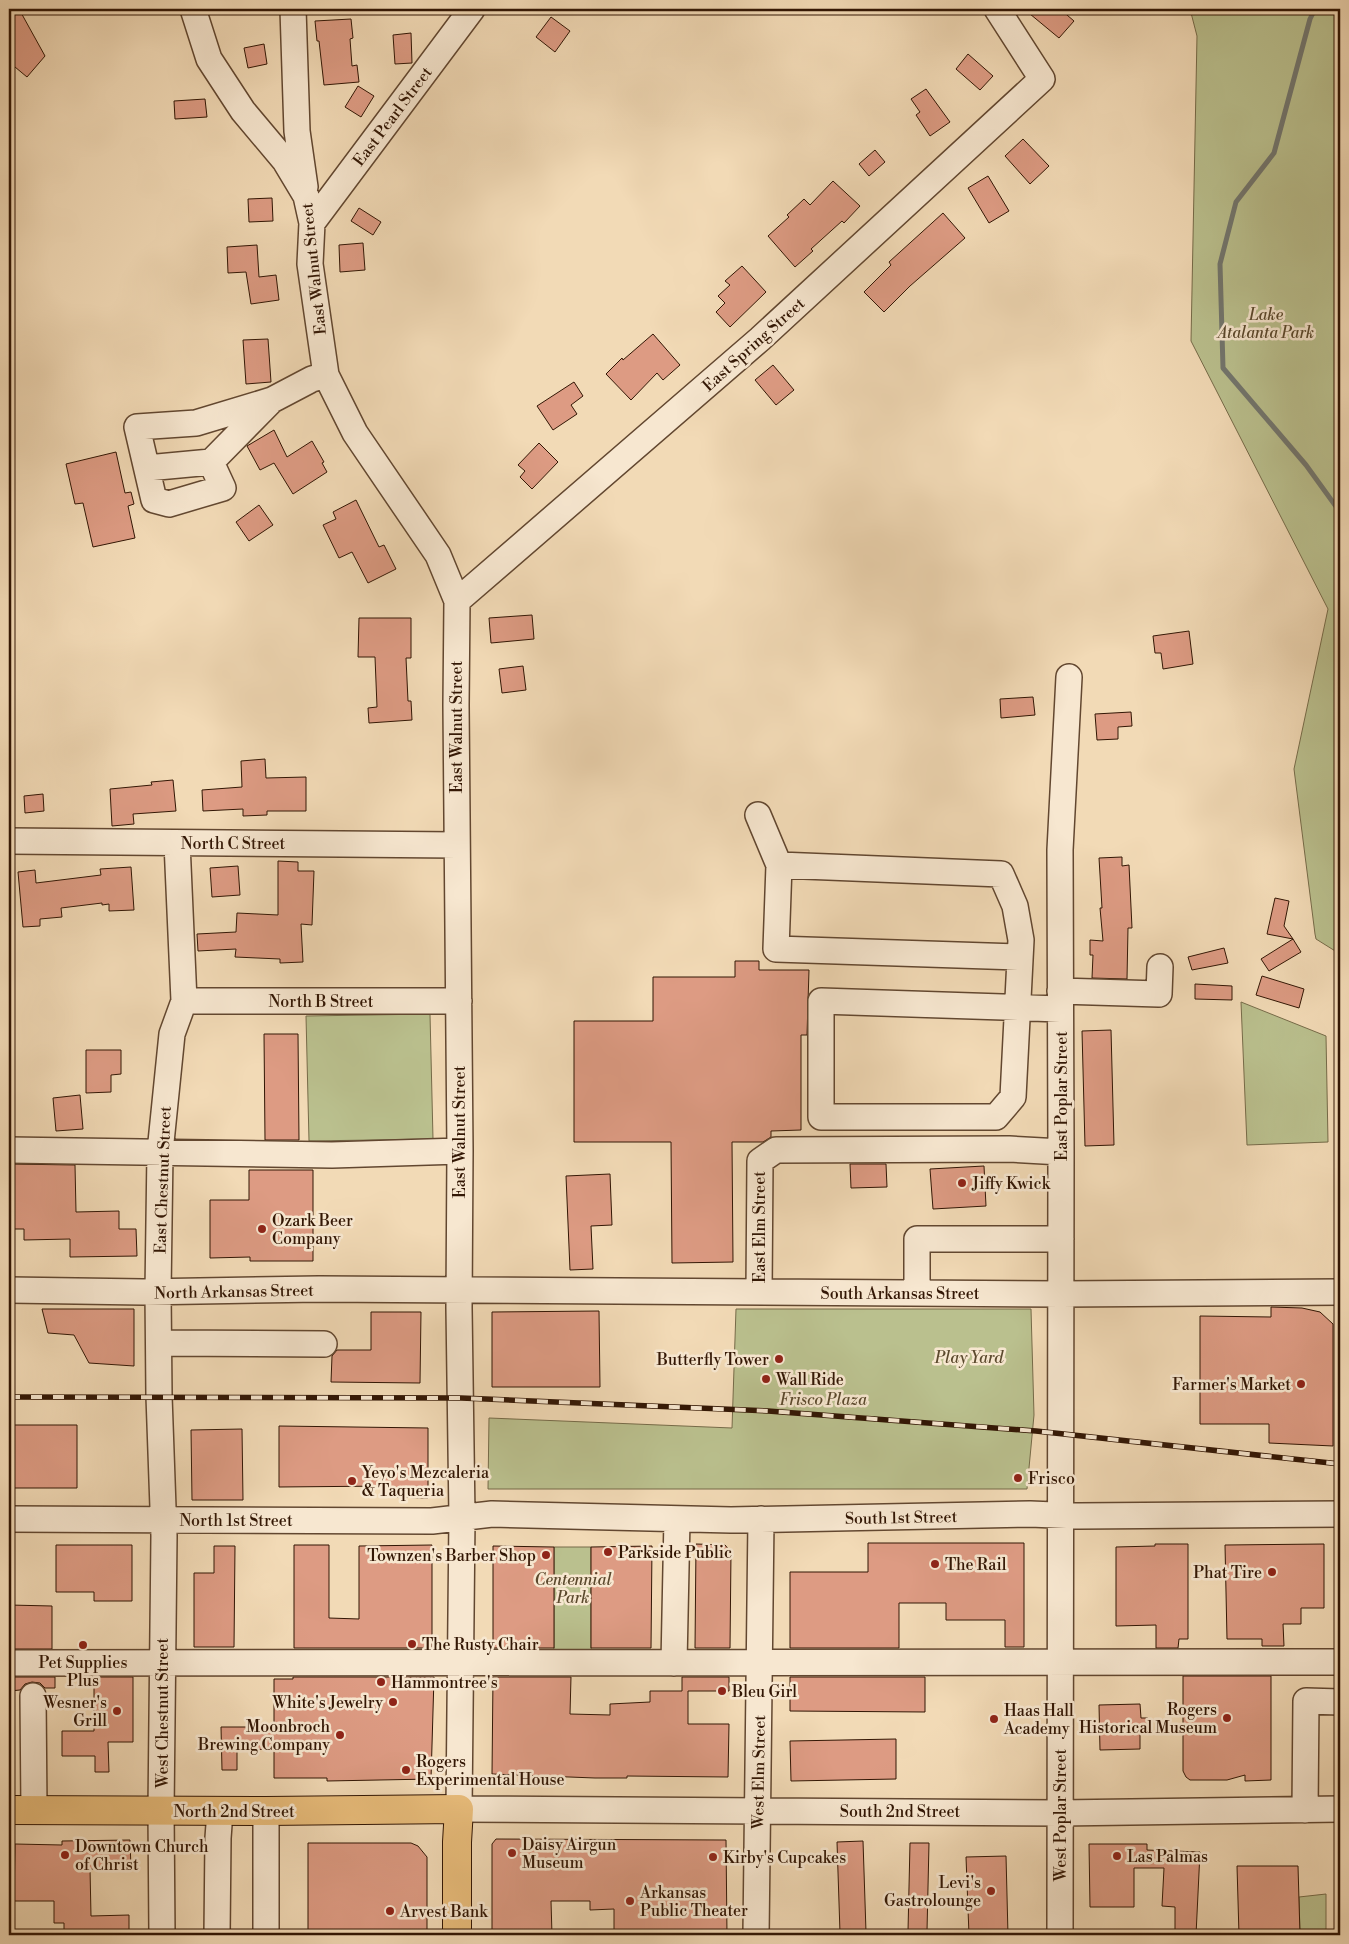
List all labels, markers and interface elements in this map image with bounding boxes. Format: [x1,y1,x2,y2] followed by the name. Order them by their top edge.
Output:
[349,63,437,170] street label: East Pearl Street
[297,202,331,336] street label: East Walnut Street
[698,293,809,396] street label: East Spring Street
[1216,305,1314,343] park label: Lake Atalanta Park
[447,660,467,793] street label: East Walnut Street
[181,834,286,854] street label: North C Street
[269,992,374,1012] street label: North B Street
[1052,1031,1072,1161] street label: East Poplar Street
[450,1065,470,1198] street label: East Walnut Street
[150,1106,176,1254] street label: East Chestnut Street
[750,1171,770,1283] street label: East Elm Street
[971,1174,1052,1194] place label: Jiffy Kwick
[956,1177,968,1189] marker: Jiffy Kwick
[272,1211,353,1249] place label: Ozark Beer Company
[256,1223,268,1235] marker: Ozark Beer Company
[154,1281,314,1303] street label: North Arkansas Street
[820,1284,980,1304] street label: South Arkansas Street
[934,1348,1004,1368] park label: Play Yard
[656,1350,769,1370] place label: Butterfly Tower
[773,1353,785,1365] marker: Butterfly Tower
[775,1370,844,1390] place label: Wall Ride
[760,1373,772,1385] marker: Wall Ride
[1172,1375,1291,1395] place label: Farmer's Market
[1295,1378,1307,1390] marker: Farmer's Market
[779,1390,867,1410] park label: Frisco Plaza
[361,1463,490,1501] place label: Yeyo's Mezcaleria & Taqueria
[1028,1469,1075,1489] place label: Frisco
[1012,1472,1024,1484] marker: Frisco
[346,1475,358,1487] marker: Yeyo's Mezcaleria & Taqueria
[845,1507,958,1529] street label: South 1st Street
[179,1511,293,1531] street label: North 1st Street
[618,1543,732,1563] place label: Parkside Public
[367,1546,536,1566] place label: Townzen's Barber Shop
[602,1546,614,1558] marker: Parkside Public
[540,1549,552,1561] marker: Townzen's Barber Shop
[945,1555,1007,1575] place label: The Rail
[929,1558,941,1570] marker: The Rail
[1193,1563,1262,1583] place label: Phat Tire
[1266,1566,1278,1578] marker: Phat Tire
[534,1570,612,1608] park label: Centennial Park
[422,1635,539,1655] place label: The Rusty Chair
[153,1638,173,1789] street label: West Chestnut Street
[406,1638,418,1650] marker: The Rusty Chair
[77,1639,89,1651] marker: Pet Supplies Plus
[39,1653,127,1691] place label: Pet Supplies Plus
[391,1673,498,1693] place label: Hammontree's
[375,1676,387,1688] marker: Hammontree's
[731,1682,797,1702] place label: Bleu Girl
[716,1685,728,1697] marker: Bleu Girl
[42,1693,107,1731] place label: Wesner's Grill
[271,1693,383,1713] place label: White's Jewelry
[387,1696,399,1708] marker: White's Jewelry
[1079,1700,1217,1738] place label: Rogers Historical Museum
[1003,1701,1074,1739] place label: Haas Hall Academy
[111,1705,123,1717] marker: Wesner's Grill
[1221,1712,1233,1724] marker: Rogers Historical Museum
[988,1713,1000,1725] marker: Haas Hall Academy
[748,1714,770,1830] street label: West Elm Street
[197,1717,330,1755] place label: Moonbroch Brewing Company
[334,1729,346,1741] marker: Moonbroch Brewing Company
[1051,1749,1071,1882] street label: West Poplar Street
[416,1752,565,1790] place label: Rogers Experimental House
[400,1764,412,1776] marker: Rogers Experimental House
[173,1802,295,1822] street label: North 2nd Street
[840,1802,961,1822] street label: South 2nd Street
[522,1835,617,1873] place label: Daisy Airgun Museum
[75,1837,209,1875] place label: Downtown Church of Christ
[506,1847,518,1859] marker: Daisy Airgun Museum
[1127,1847,1208,1867] place label: Las Palmas
[723,1848,846,1868] place label: Kirby's Cupcakes
[59,1849,71,1861] marker: Downtown Church of Christ
[1111,1850,1123,1862] marker: Las Palmas
[707,1851,719,1863] marker: Kirby's Cupcakes
[884,1873,981,1911] place label: Levi's Gastrolounge
[639,1883,748,1921] place label: Arkansas Public Theater
[985,1885,997,1897] marker: Levi's Gastrolounge
[624,1895,636,1907] marker: Arkansas Public Theater
[399,1902,489,1922] place label: Arvest Bank
[384,1905,396,1917] marker: Arvest Bank

